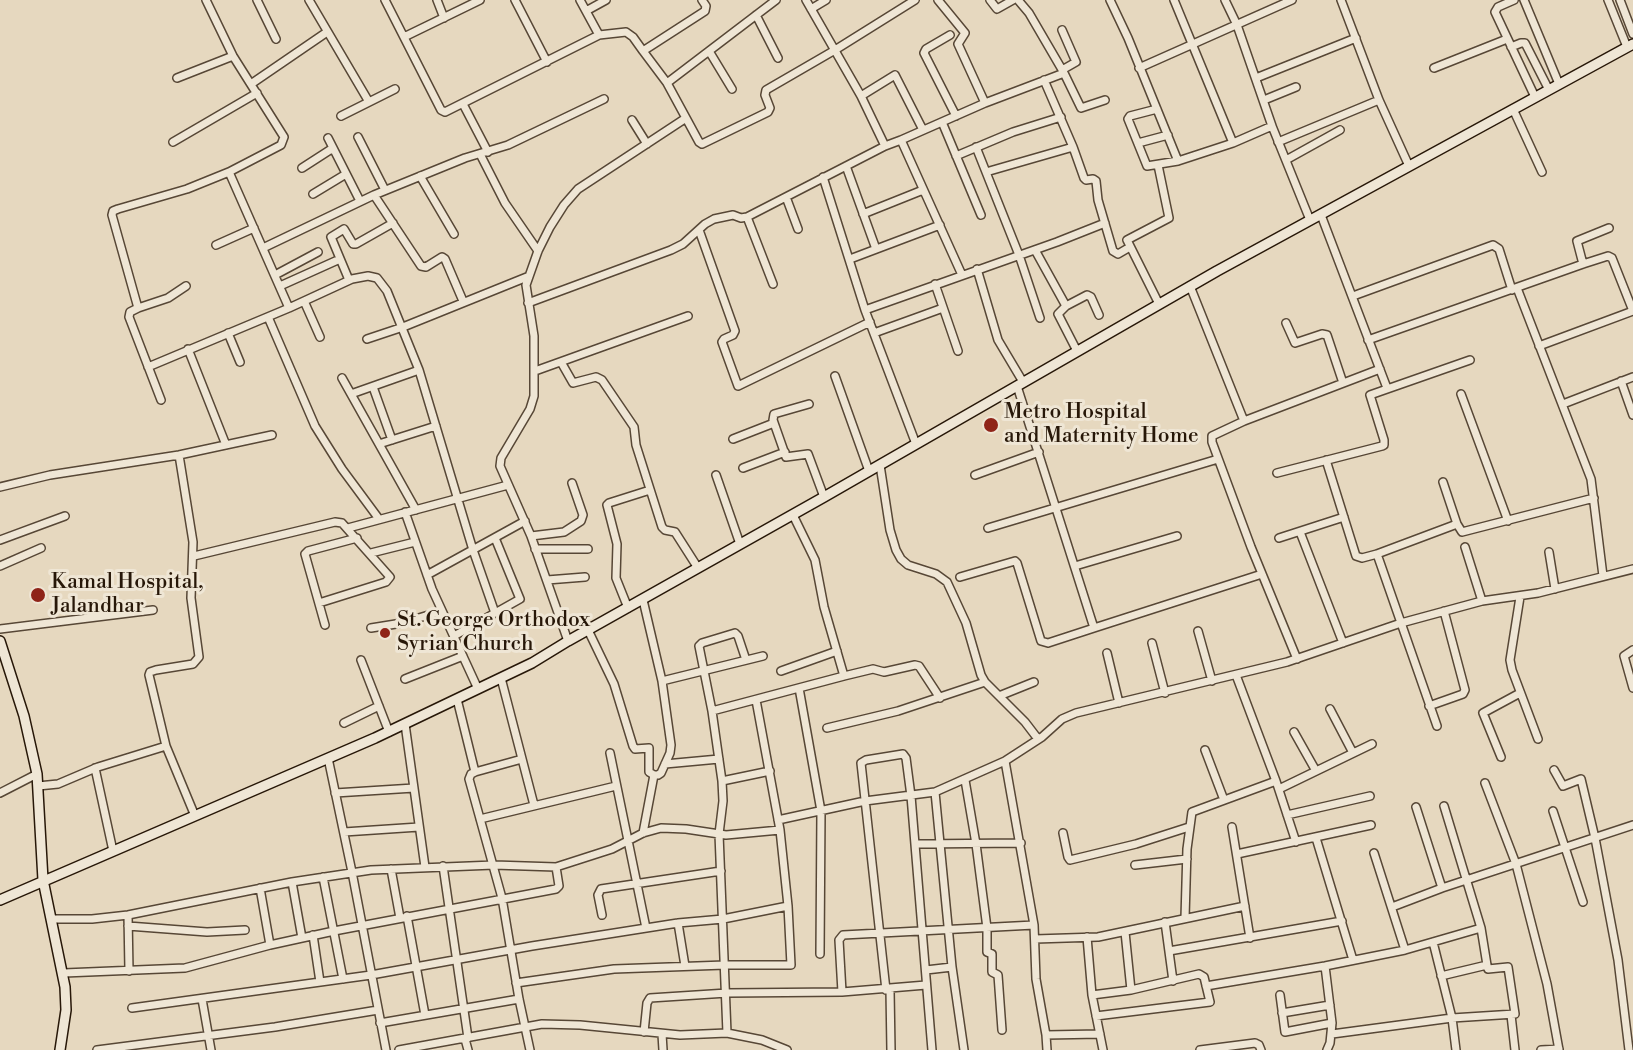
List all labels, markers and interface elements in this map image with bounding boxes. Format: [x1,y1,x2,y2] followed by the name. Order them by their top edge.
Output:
[1004,400,1199,450] place label: Metro Hospital and Maternity Home
[982,416,1000,434] marker: Metro Hospital and Maternity Home
[51,570,203,620] place label: Kamal Hospital, Jalandhar
[29,586,47,604] marker: Kamal Hospital, Jalandhar
[397,608,590,658] place label: St. George Orthodox Syrian Church
[378,626,392,640] marker: St. George Orthodox Syrian Church

